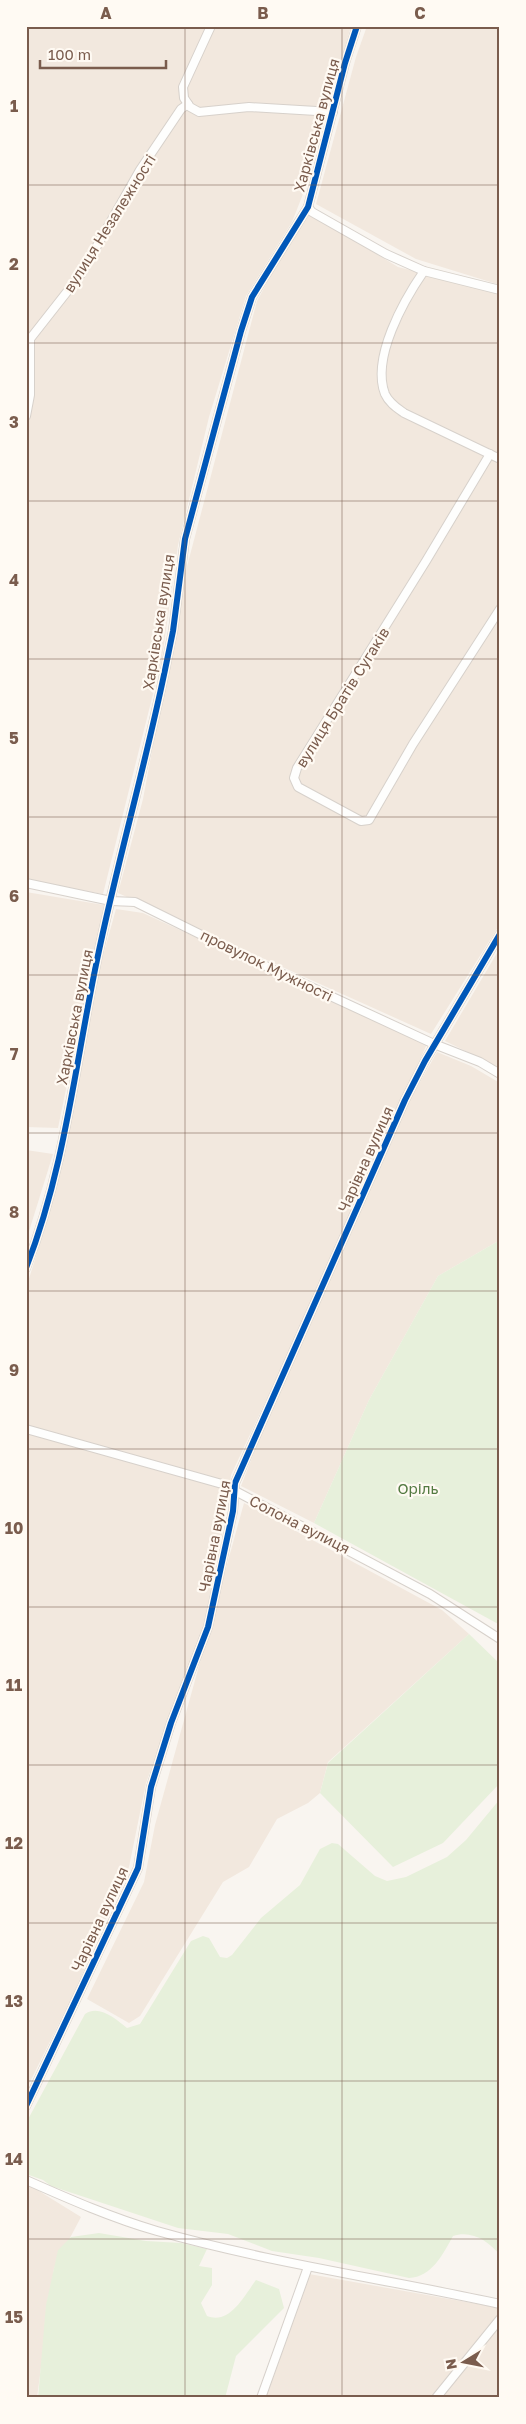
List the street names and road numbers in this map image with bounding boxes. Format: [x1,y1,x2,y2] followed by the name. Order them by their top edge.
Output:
[290,56,342,194] street label: Харківська вулиця
[59,151,159,295] street label: вулиця Незалежності
[138,553,178,691] street label: Харківська вулиця
[291,624,393,770] street label: вулиця Братів Сугаків
[198,925,336,1005] street label: провулок Мужності
[52,948,96,1086] street label: Харківська вулиця
[334,1103,396,1215] street label: Чарівна вулиця
[194,1478,234,1594] street label: Чарівна вулиця
[247,1491,353,1557] street label: Солона вулиця
[67,1864,131,1974] street label: Чарівна вулиця

